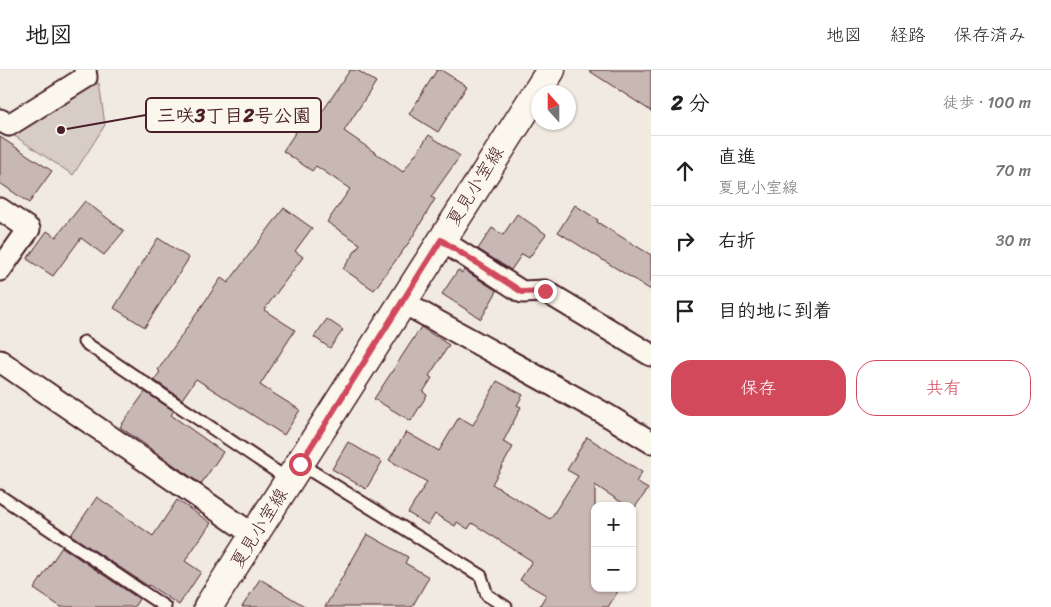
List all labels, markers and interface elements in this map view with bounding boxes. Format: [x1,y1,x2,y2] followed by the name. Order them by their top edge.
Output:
[25,14,73,56] text: 地図
[826,19,862,51] text: 地図
[890,19,926,51] text: 経路
[954,19,1026,51] text: 保存済み
[671,84,710,122] text: 2 分
[531,85,576,130] north arrow
[943,88,1031,117] text: 徒歩 · 100 m
[146,98,321,132] callout: 三咲3丁目2号公園
[157,99,311,132] text: 三咲3丁目2号公園
[438,139,512,233] street label: 夏見小室線
[718,140,756,173] text: 直進
[995,156,1031,185] text: 70 m
[671,157,699,185] icon: ahead
[718,173,798,202] text: 夏見小室線
[718,224,756,257] text: 右折
[996,226,1031,255] text: 30 m
[671,227,699,255] icon: right
[534,280,557,303] route end
[718,294,832,327] text: 目的地に到着
[671,297,699,325] icon: arrive
[671,360,846,416] button: 保存
[856,360,1031,416] button: 共有
[289,453,312,476] route start
[222,481,296,575] street label: 夏見小室線
[591,502,636,592] map controls
[591,502,636,547] button: +
[591,547,636,592] button: −

